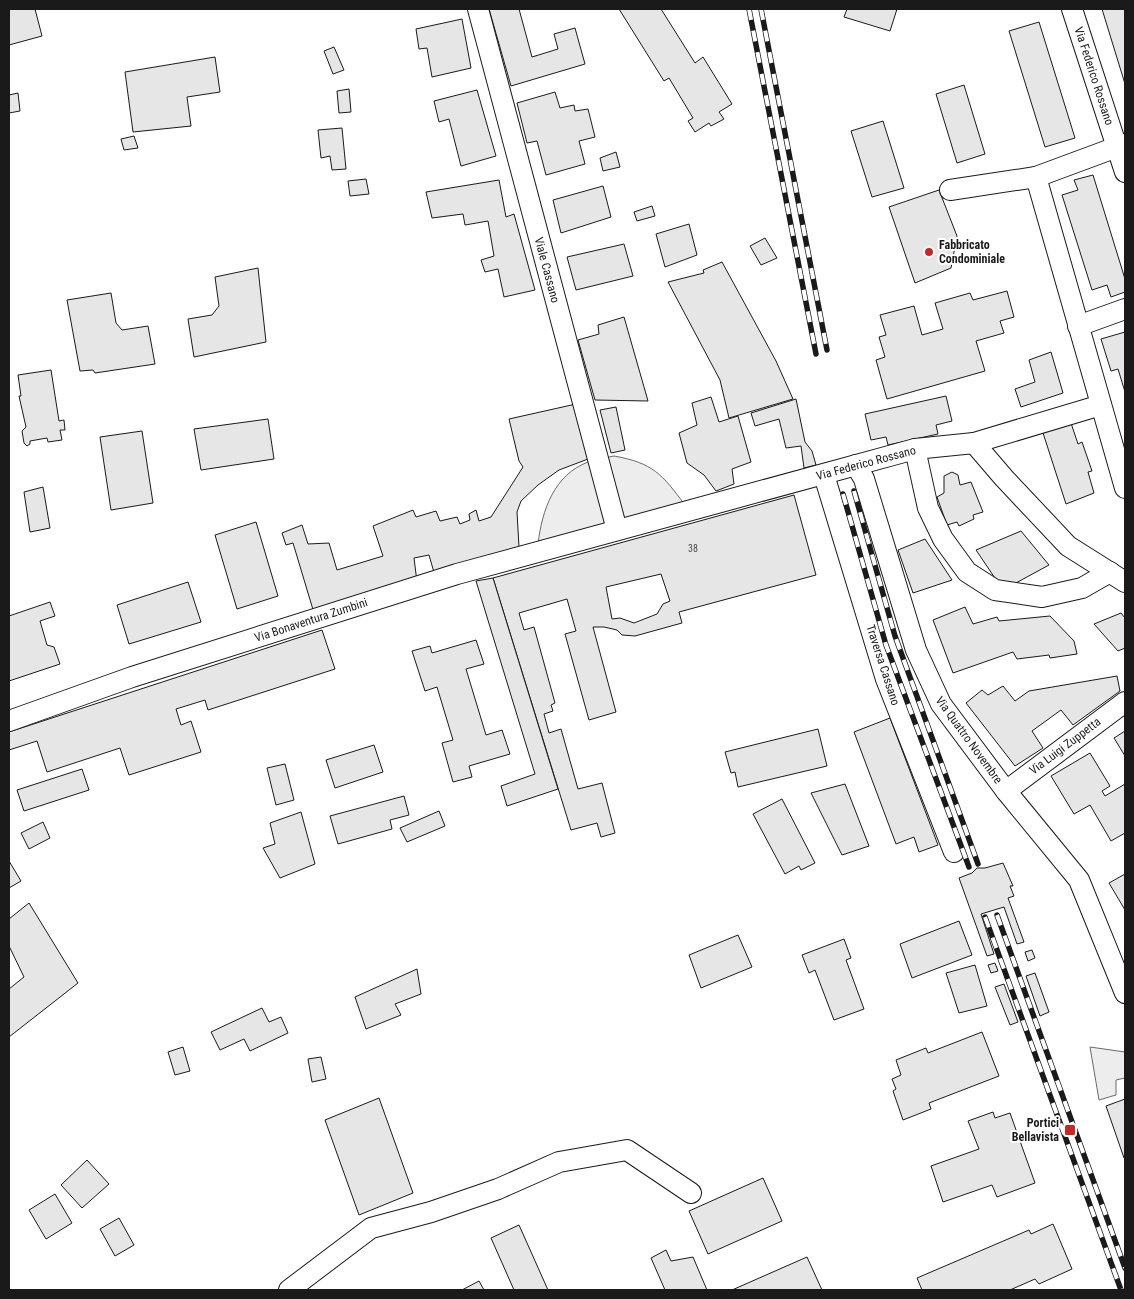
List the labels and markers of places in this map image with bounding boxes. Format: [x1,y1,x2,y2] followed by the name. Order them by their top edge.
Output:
[939,238,1005,266] place label: Fabbricato Condominiale
[923,246,935,258] marker: Fabbricato Condominiale
[1012,1116,1059,1144] place label: Portici Bellavista
[1063,1123,1077,1137] marker: Portici Bellavista

